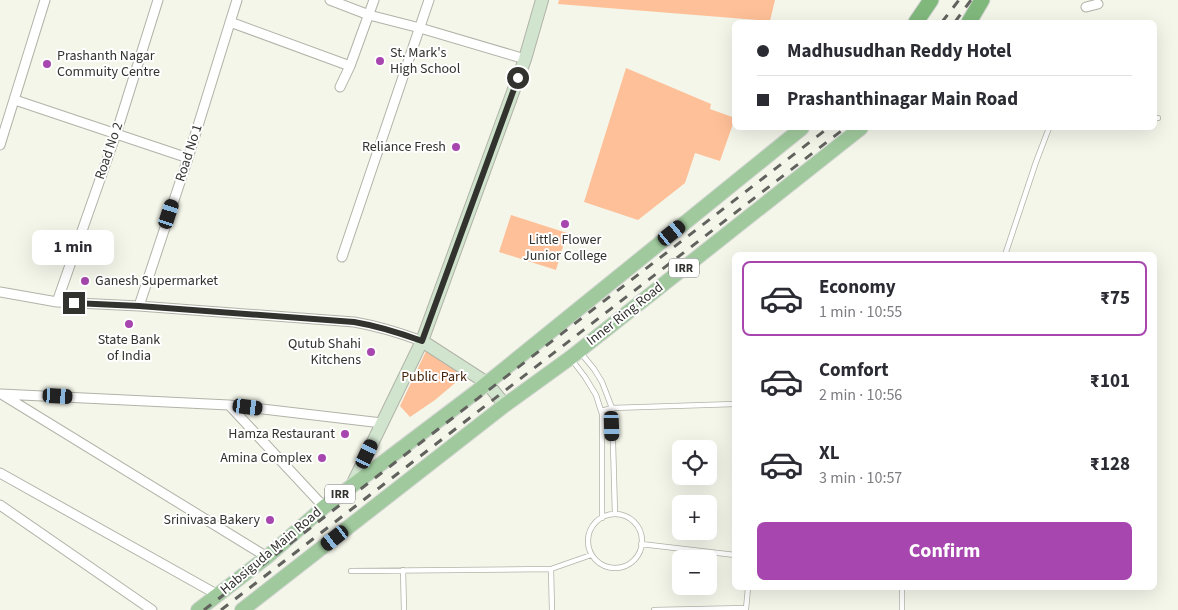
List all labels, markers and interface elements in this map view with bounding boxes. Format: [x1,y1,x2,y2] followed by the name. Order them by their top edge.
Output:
[787,38,1011,65] text: Madhusudhan Reddy Hotel
[390,43,461,79] place label: St. Mark's High School
[57,46,160,82] place label: Prashanth Nagar Commuity Centre
[374,55,386,67] marker: St. Mark's High School
[41,58,53,70] marker: Prashanth Nagar Commuity Centre
[507,67,529,89] route start
[787,86,1018,113] text: Prashanthinagar Main Road
[90,120,128,182] street label: Road No 2
[170,122,208,184] street label: Road No 1
[362,137,446,157] place label: Reliance Fresh
[450,141,462,153] marker: Reliance Fresh
[157,197,180,231] car
[559,218,571,230] marker: Little Flower Junior College
[655,218,688,248] car
[33,230,115,266] callout: 1 min
[523,230,607,266] place label: Little Flower Junior College
[54,236,92,258] text: 1 min
[669,258,699,278] road number: IRR
[95,271,218,291] place label: Ganesh Supermarket
[819,274,896,301] text: Economy
[79,275,91,287] marker: Ganesh Supermarket
[759,276,804,321] icon: car
[582,278,668,350] street label: Inner Ring Road
[1100,285,1130,312] text: ₹75
[63,292,85,314] route end
[819,301,902,323] text: 1 min · 10:55
[123,318,135,330] marker: State Bank of India
[98,330,160,366] place label: State Bank of India
[288,334,361,370] place label: Qutub Shahi Kitchens
[365,346,377,358] marker: Qutub Shahi Kitchens
[819,357,889,384] text: Comfort
[759,359,804,404] icon: car
[401,367,467,387] park label: Public Park
[1090,368,1130,395] text: ₹101
[819,384,902,406] text: 2 min · 10:56
[42,388,73,404] car
[232,398,263,416] car
[603,411,620,441] car
[228,424,335,444] place label: Hamza Restaurant
[339,428,351,440] marker: Hamza Restaurant
[353,437,380,471] car
[672,440,717,595] map controls
[672,440,717,485] button: locate
[819,440,840,467] text: XL
[759,442,804,487] icon: car
[220,448,313,468] place label: Amina Complex
[1090,451,1130,478] text: ₹128
[316,452,328,464] marker: Amina Complex
[819,467,902,489] text: 3 min · 10:57
[325,484,355,504] road number: IRR
[672,495,717,540] button: +
[216,503,326,599] street label: Habsiguda Main Road
[163,510,260,530] place label: Srinivasa Bakery
[264,514,276,526] marker: Srinivasa Bakery
[757,522,1132,580] button: Confirm
[318,523,351,553] car
[672,550,717,595] button: −

